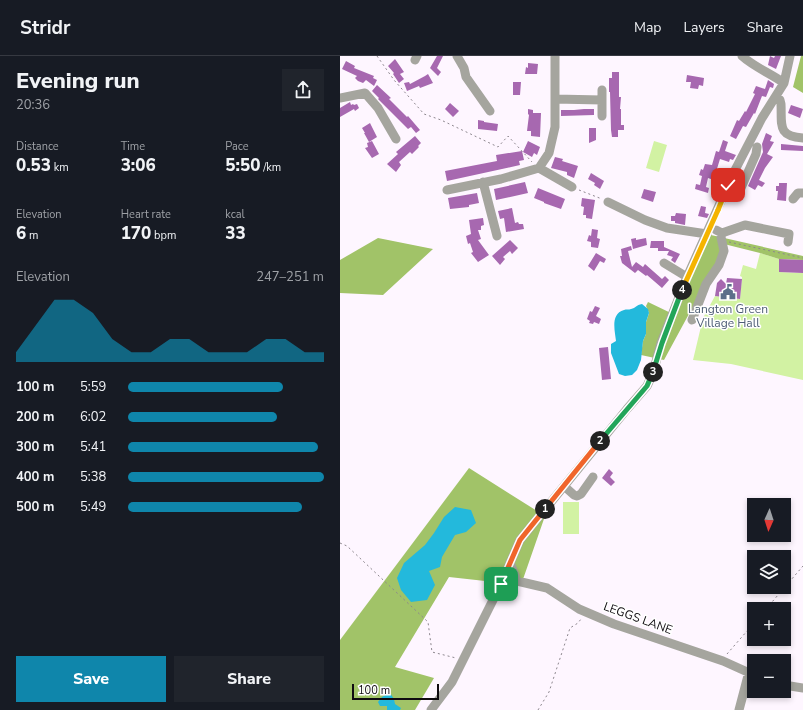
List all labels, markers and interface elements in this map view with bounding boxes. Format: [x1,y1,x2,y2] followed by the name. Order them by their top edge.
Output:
[20,15,70,41] text: Stridr
[634,18,661,37] text: Map
[683,18,725,37] text: Layers
[747,18,783,37] text: Share
[16,66,140,96] text: Evening run
[282,69,324,111] button: share
[16,96,50,114] text: 20:36
[16,139,59,154] text: Distance
[121,139,145,154] text: Time
[225,139,249,154] text: Pace
[16,154,51,177] text: 0.53
[121,154,156,177] text: 3:06
[225,154,260,177] text: 5:50
[51,160,69,175] text: km
[260,160,281,175] text: /km
[711,168,745,202] pin
[717,174,739,196] icon: check
[16,207,62,222] text: Elevation
[121,207,171,222] text: Heart rate
[225,207,245,222] text: kcal
[16,222,26,245] text: 6
[121,222,151,245] text: 170
[225,222,246,245] text: 33
[26,228,38,243] text: m
[151,228,176,243] text: bpm
[16,268,70,286] text: Elevation
[256,268,324,286] text: 247–251 m
[672,280,692,300] pin: 4
[679,282,685,297] text: 4
[719,283,737,301] public building icon: Langton Green Village Hall
[688,301,768,331] place label: Langton Green Village Hall
[643,362,663,382] pin: 3
[650,364,656,379] text: 3
[16,378,54,396] text: 100 m
[80,378,106,396] text: 5:59
[16,408,54,426] text: 200 m
[80,408,106,426] text: 6:02
[590,431,610,451] pin: 2
[597,433,603,448] text: 2
[16,438,54,456] text: 300 m
[80,438,106,456] text: 5:41
[16,468,54,486] text: 400 m
[80,468,106,486] text: 5:38
[16,498,54,516] text: 500 m
[80,498,106,516] text: 5:49
[747,498,791,542] north arrow
[747,498,791,698] map controls
[535,499,555,519] pin: 1
[542,501,548,516] text: 1
[747,550,791,594] button: layers
[484,567,518,601] pin
[490,573,512,595] icon: arrive
[601,598,675,638] street label: LEGGS LANE
[747,602,791,646] button: +
[747,654,791,698] button: −
[16,656,166,702] button: Save
[174,656,324,702] button: Share
[352,682,439,701] scale bar
[358,683,390,698] text: 100 m

